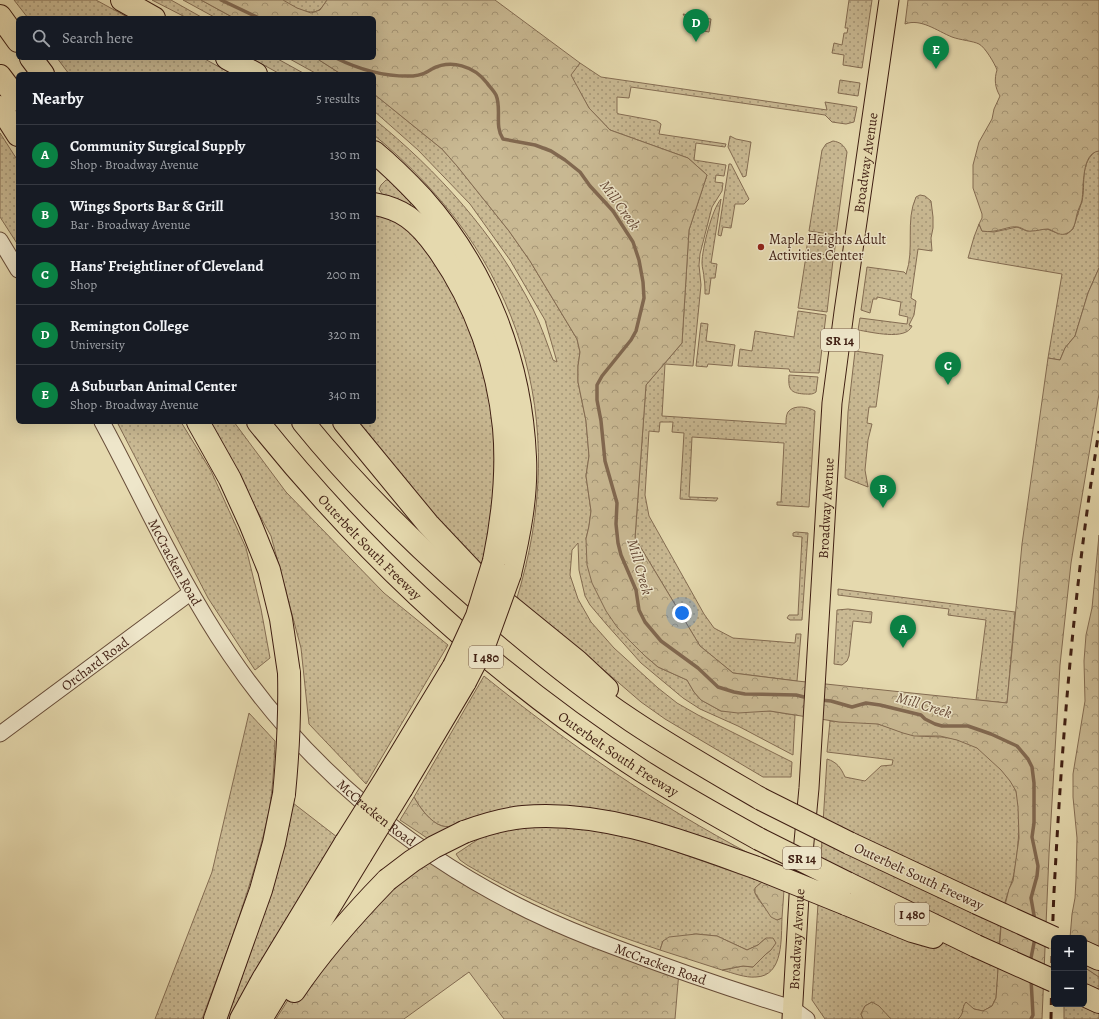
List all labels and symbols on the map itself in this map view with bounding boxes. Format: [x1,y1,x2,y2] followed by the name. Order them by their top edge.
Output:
[683,9,709,42] pin: D
[923,36,949,69] pin: E
[849,111,883,214] street label: Broadway Avenue
[595,176,645,234] water label: Mill Creek
[768,230,887,265] place label: Maple Heights Adult Activities Center
[756,242,766,252] marker: Maple Heights Adult Activities Center
[821,329,859,351] road number: SR 14
[935,352,961,385] pin: C
[814,457,839,559] street label: Broadway Avenue
[870,475,896,508] pin: B
[314,490,427,605] street label: Outerbelt South Freeway
[143,516,206,610] street label: McCracken Road
[622,537,658,598] water label: Mill Creek
[672,603,692,623] your location
[890,615,916,648] pin: A
[57,632,133,695] street label: Orchard Road
[469,646,503,668] road number: I 480
[894,687,955,723] water label: Mill Creek
[554,707,683,802] street label: Outerbelt South Freeway
[333,775,420,851] street label: McCracken Road
[851,838,987,915] street label: Outerbelt South Freeway
[783,847,821,869] road number: SR 14
[785,888,810,990] street label: Broadway Avenue
[895,903,929,925] road number: I 480
[612,939,709,990] street label: McCracken Road

